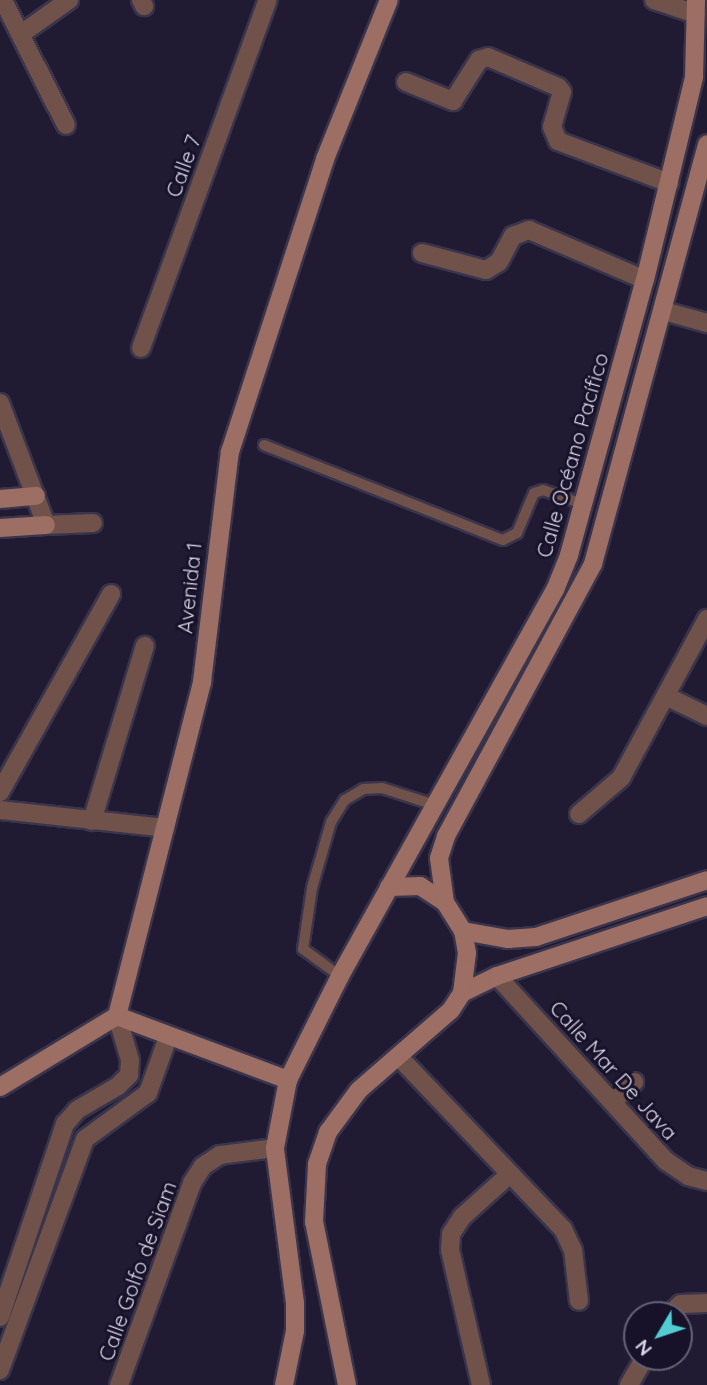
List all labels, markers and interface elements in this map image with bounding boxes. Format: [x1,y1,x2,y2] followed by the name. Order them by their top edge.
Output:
[160,131,206,201] street label: Calle 7
[531,350,613,560] street label: Calle Océano Pacífico
[172,541,206,635] street label: Avenida 1
[545,995,683,1145] street label: Calle Mar De Java
[93,1178,181,1364] street label: Calle Golfo de Siam
[623,1301,693,1371] north arrow
[630,1335,657,1361] text: N

